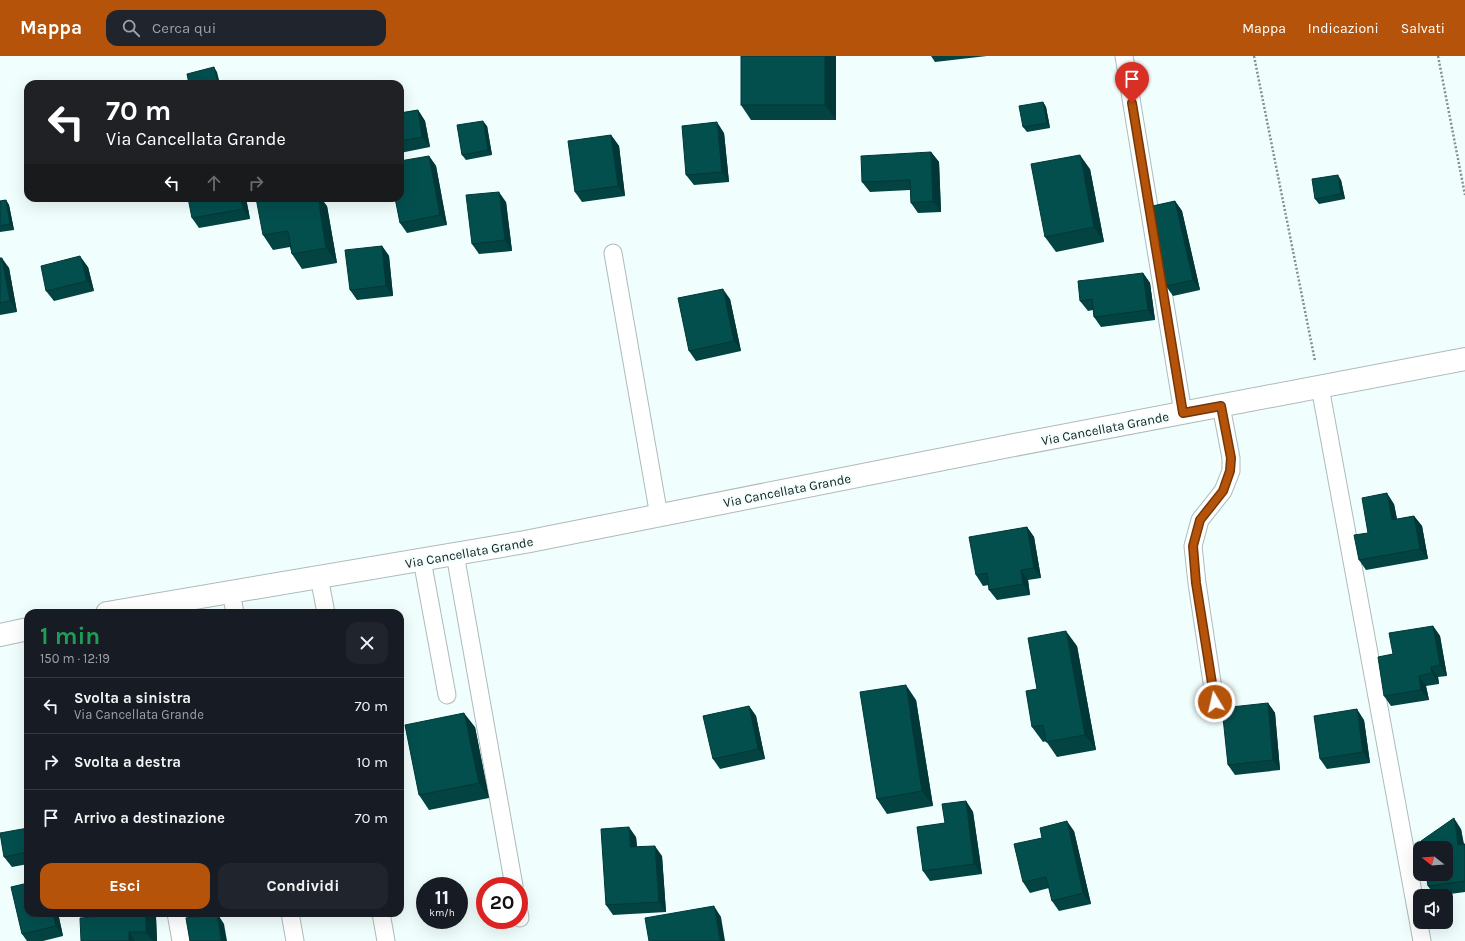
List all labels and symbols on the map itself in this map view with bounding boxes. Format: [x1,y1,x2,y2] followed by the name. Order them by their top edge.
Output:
[1115,62,1149,103] pin
[1040,409,1171,448] street label: Via Cancellata Grande
[722,471,853,510] street label: Via Cancellata Grande
[404,534,535,571] street label: Via Cancellata Grande
[1194,681,1236,723] position arrow
[1413,841,1453,881] north arrow
[476,877,528,929] speed limit sign: 20

